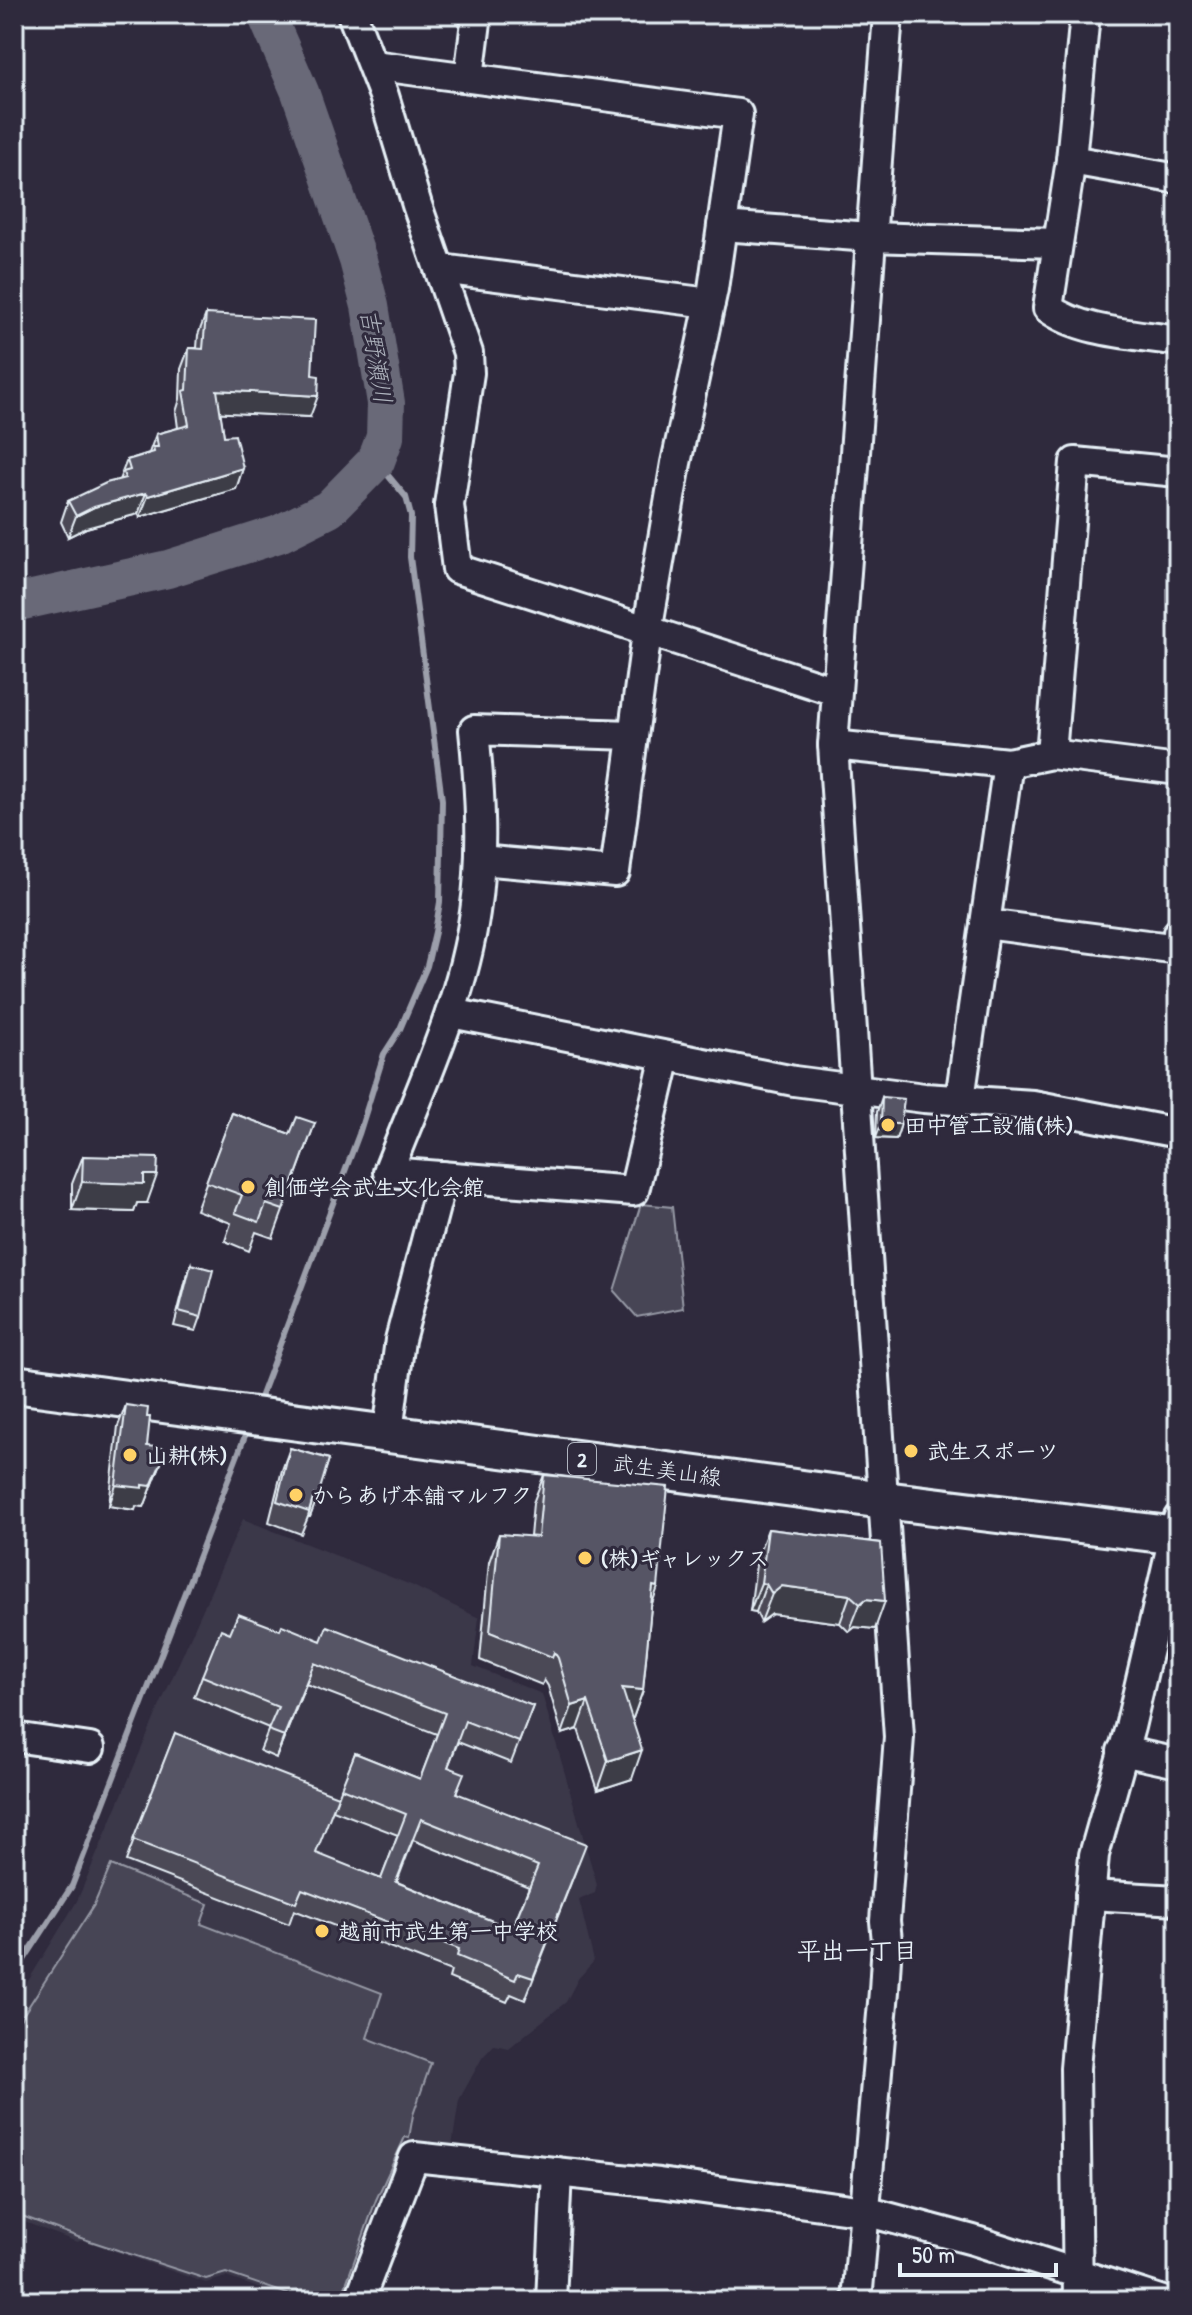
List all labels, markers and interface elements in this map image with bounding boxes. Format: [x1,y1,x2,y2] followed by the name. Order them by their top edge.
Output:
[354,306,400,406] water label: 吉野瀬川
[904,1110,1073,1140] place label: 田中管工設備(株)
[879,1116,897,1134] marker: 田中管工設備(株)
[264,1172,484,1202] place label: 創価学会武生文化会館
[239,1178,257,1196] marker: 創価学会武生文化会館
[927,1436,1059,1466] place label: 武生スポーツ
[146,1440,227,1470] place label: 山耕(株)
[902,1442,920,1460] marker: 武生スポーツ
[568,1443,596,1475] road number: 2
[121,1446,139,1464] marker: 山耕(株)
[610,1447,724,1493] street label: 武生美山線
[312,1480,532,1510] place label: からあげ本舗マルフク
[287,1486,305,1504] marker: からあげ本舗マルフク
[601,1543,769,1573] place label: (株)ギャレックス
[576,1549,594,1567] marker: (株)ギャレックス
[338,1916,558,1946] place label: 越前市武生第一中学校
[313,1922,331,1940] marker: 越前市武生第一中学校
[797,1934,917,1966] district label: 平出一丁目
[900,2227,1056,2277] scale bar
[912,2238,955,2270] text: 50 m

